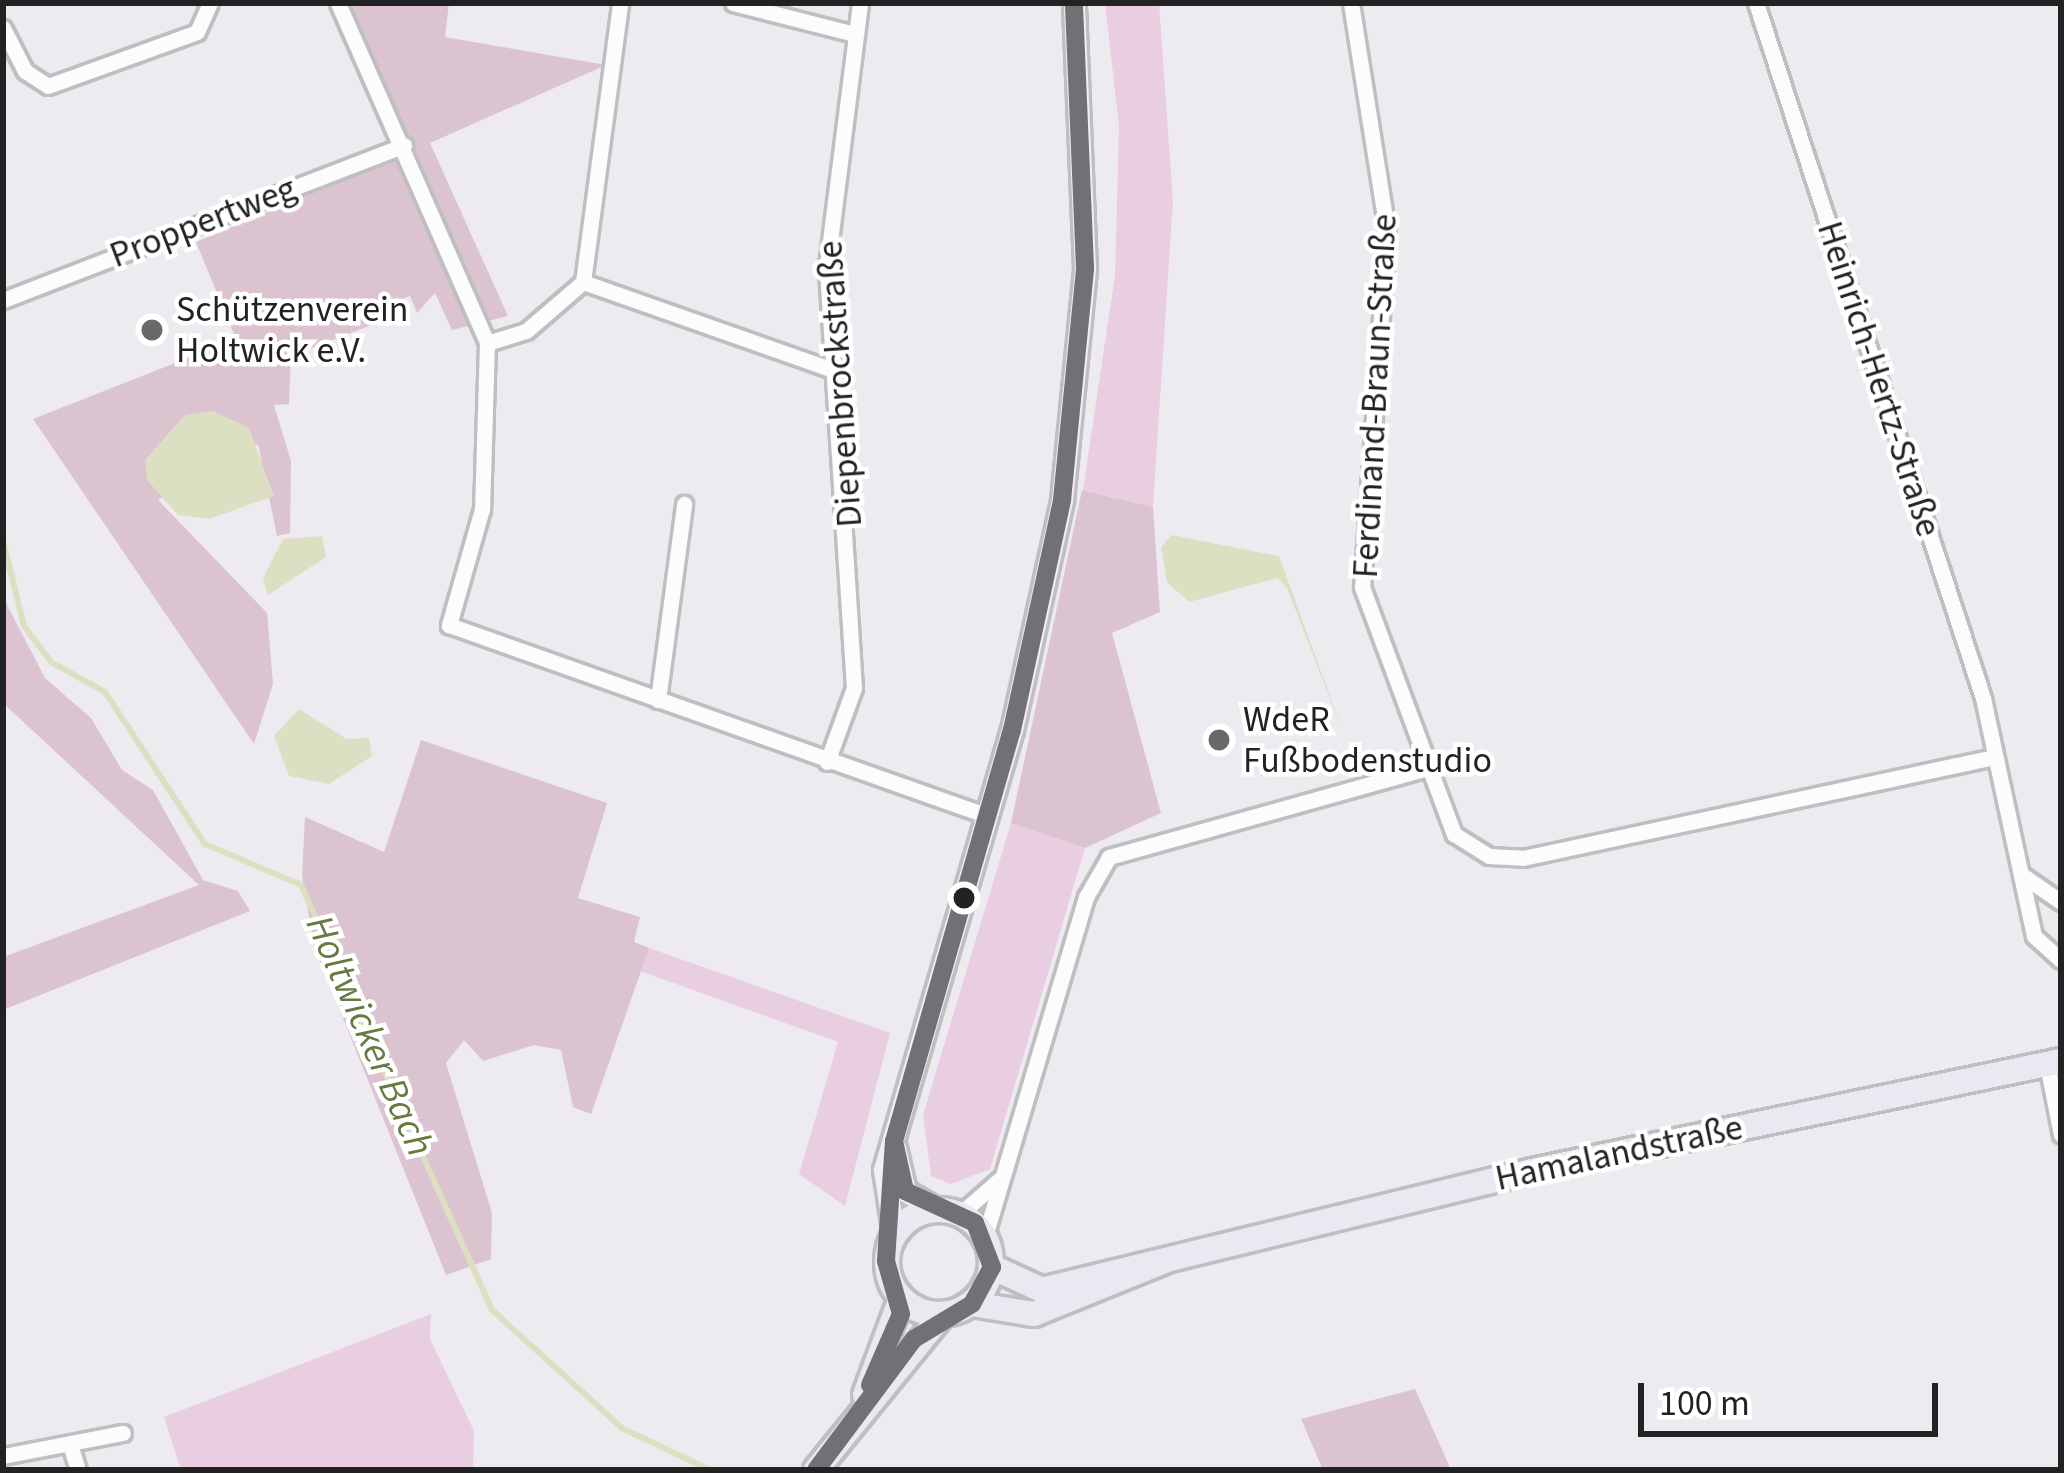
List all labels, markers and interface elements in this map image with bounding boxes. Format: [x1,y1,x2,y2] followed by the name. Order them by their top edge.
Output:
[104,167,302,277] street label: Proppertweg
[1344,213,1406,579] street label: Ferdinand-Braun-Straße
[1808,216,1950,542] street label: Heinrich-Hertz-Straße
[808,239,872,529] street label: Diepenbrockstraße
[176,287,409,372] place label: Schützenverein Holtwick e.V.
[139,317,165,343] marker: Schützenverein Holtwick e.V.
[1243,697,1492,782] place label: WdeR Fußbodenstudio
[1206,727,1232,753] marker: WdeR Fußbodenstudio
[953,887,975,909] unlabelled marker
[295,908,443,1164] water label: Holtwicker Bach
[1492,1106,1746,1200] street label: Hamalandstraße
[1644,1359,1944,1433] scale bar
[1659,1378,1750,1429] text: 100 m

